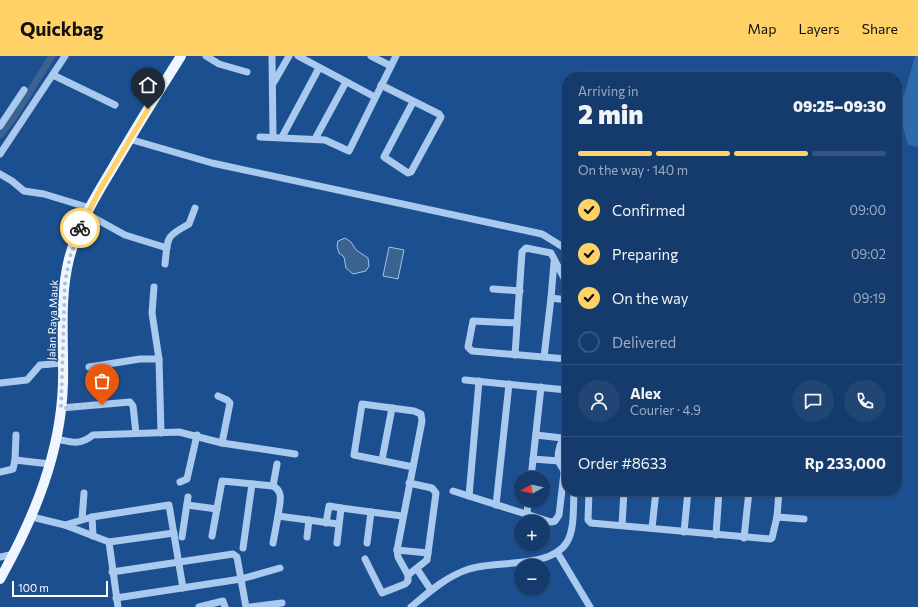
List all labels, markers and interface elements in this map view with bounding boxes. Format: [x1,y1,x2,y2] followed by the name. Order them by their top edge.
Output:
[20,17,103,40] text: Quickbag
[748,20,776,37] text: Map
[798,20,840,37] text: Layers
[862,20,898,37] text: Share
[131,68,165,109] pin
[137,74,159,96] icon: home
[578,83,638,99] text: Arriving in
[793,97,886,115] text: 09:25–09:30
[578,98,643,129] text: 2 min
[578,162,688,178] text: On the way · 140 m
[578,199,600,221] icon: check
[612,201,685,219] text: Confirmed
[850,202,886,218] text: 09:00
[60,208,100,248] courier
[69,217,91,239] icon: bike
[578,243,600,265] icon: check
[612,245,678,263] text: Preparing
[851,246,886,262] text: 09:02
[44,279,61,361] street label: Jalan Raya Mauk
[578,287,600,309] icon: check
[612,289,689,307] text: On the way
[853,290,886,306] text: 09:19
[612,333,676,351] text: Delivered
[85,364,119,405] pin
[91,370,113,392] icon: bag
[578,380,620,422] button: person
[792,380,834,422] button: chat
[844,380,886,422] button: phone
[630,384,661,402] text: Alex
[630,402,701,418] text: Courier · 4.9
[578,454,667,472] text: Order #8633
[805,454,886,472] text: Rp 233,000
[514,471,550,507] north arrow
[514,471,550,595] map controls
[514,515,550,551] button: +
[514,559,550,595] button: −
[12,579,108,598] scale bar
[18,581,49,594] text: 100 m

